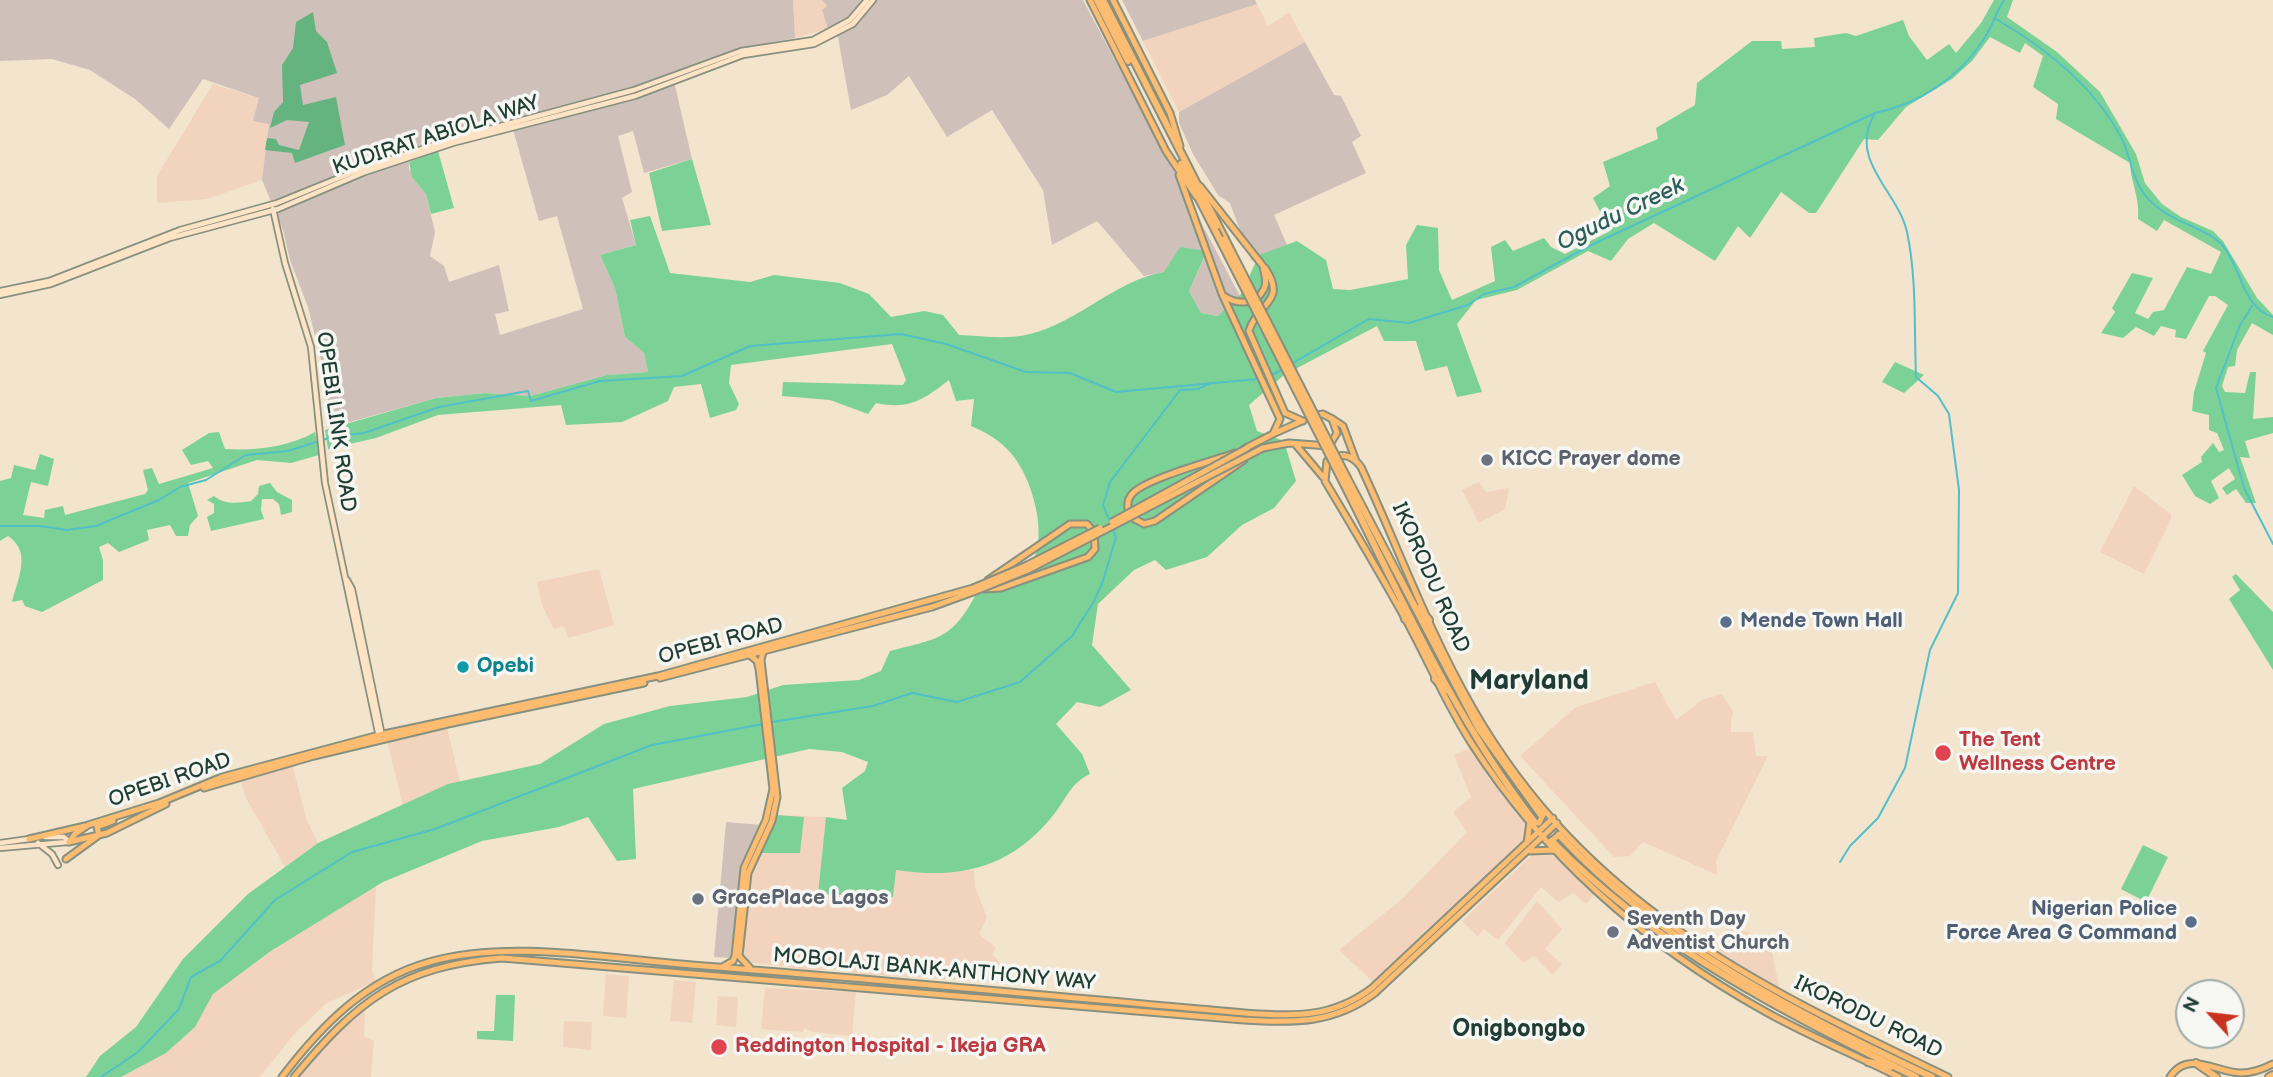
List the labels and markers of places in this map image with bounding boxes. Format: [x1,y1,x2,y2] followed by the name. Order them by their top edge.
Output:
[1501,447,1681,473] place label: KICC Prayer dome
[1479,452,1495,468] marker: KICC Prayer dome
[1740,609,1903,635] place label: Mende Town Hall
[1718,614,1734,630] marker: Mende Town Hall
[477,654,534,680] place label: Opebi
[455,659,471,675] marker: Opebi
[1959,728,2116,778] place label: The Tent Wellness Centre
[1933,743,1953,763] marker: The Tent Wellness Centre
[712,886,889,912] place label: GracePlace Lagos
[690,891,706,907] marker: GracePlace Lagos
[1946,897,2177,947] place label: Nigerian Police Force Area G Command
[1627,907,1790,957] place label: Seventh Day Adventist Church
[2183,914,2199,930] marker: Nigerian Police Force Area G Command
[1605,924,1621,940] marker: Seventh Day Adventist Church
[735,1034,1046,1060] place label: Reddington Hospital - Ikeja GRA
[709,1037,729,1057] marker: Reddington Hospital - Ikeja GRA

